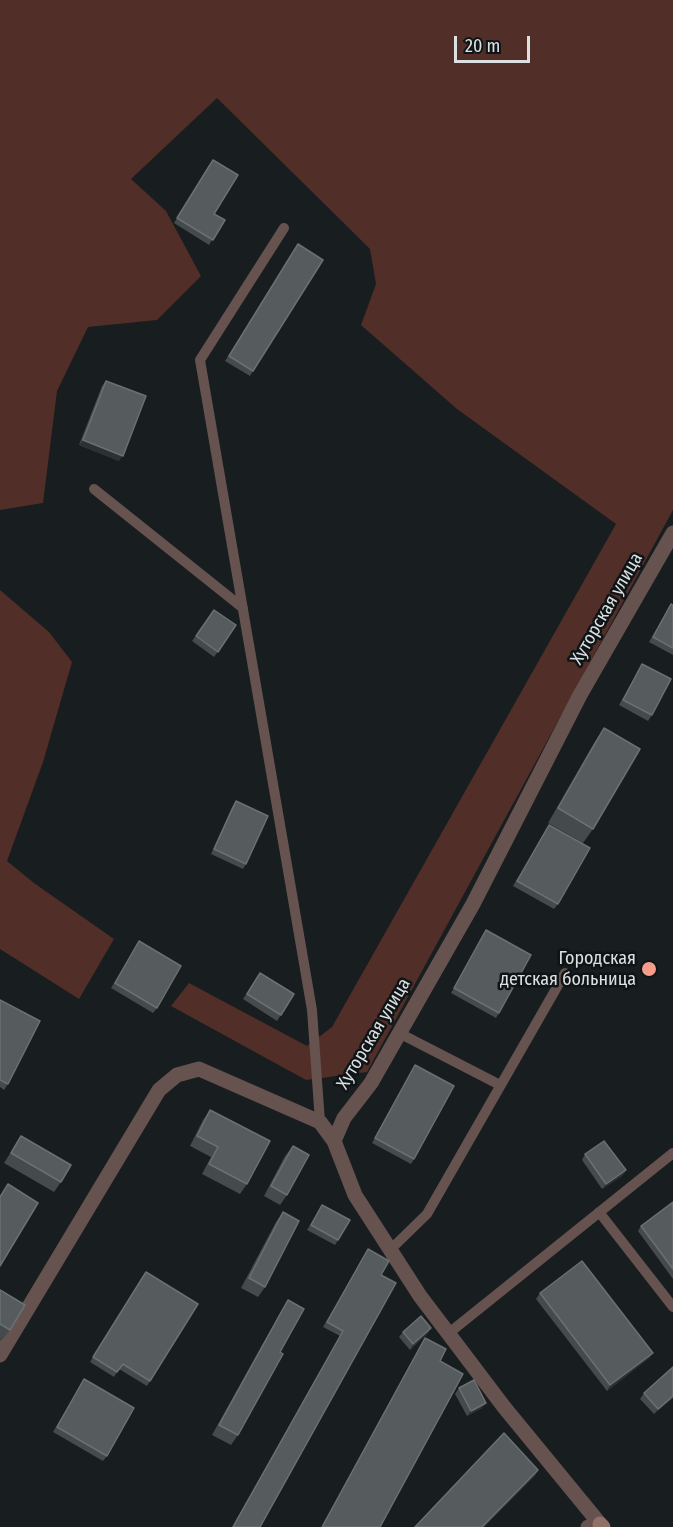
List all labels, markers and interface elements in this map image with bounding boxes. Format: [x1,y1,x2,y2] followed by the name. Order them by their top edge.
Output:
[457,24,534,62] scale bar
[465,35,500,57] text: 20 m
[566,549,648,669] street label: Хуторская улица
[500,948,636,990] place label: Городская детская больница
[640,960,658,978] marker: Городская детская больница
[332,975,416,1093] street label: Хуторская улица

